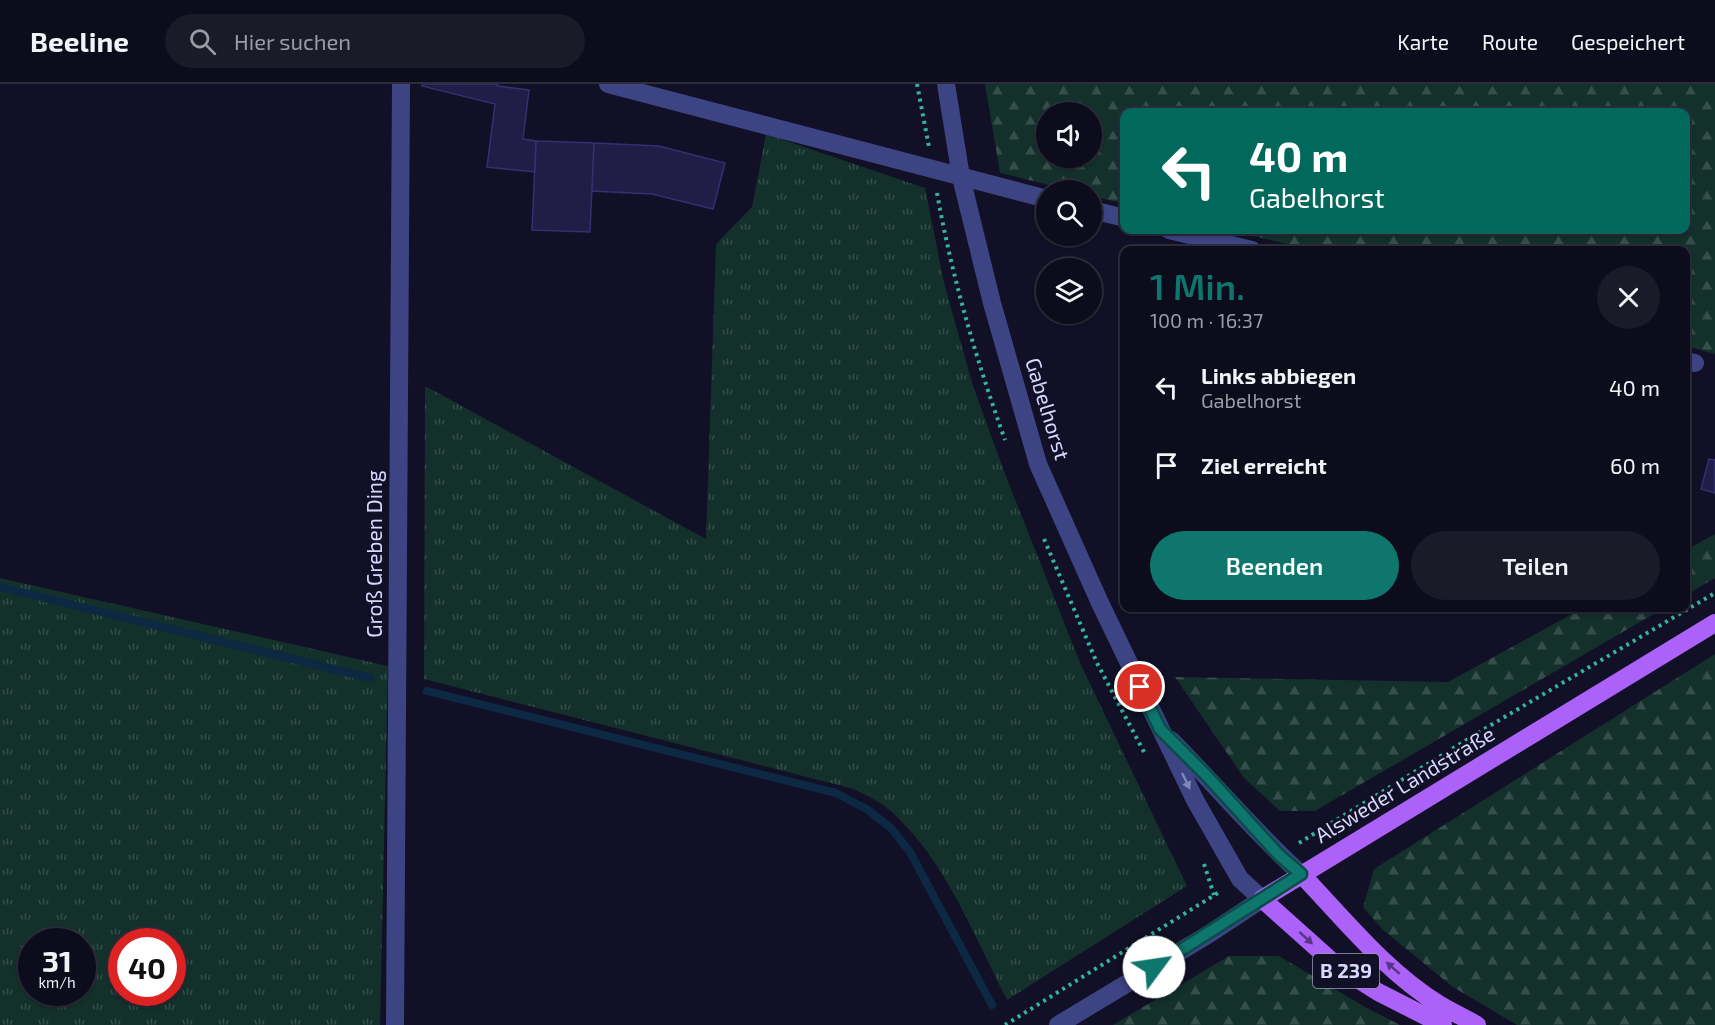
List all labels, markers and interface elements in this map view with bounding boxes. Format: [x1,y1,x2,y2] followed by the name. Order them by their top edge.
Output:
[165,14,585,68] search box
[30,24,129,58] text: Beeline
[186,25,219,58] icon: search
[234,28,351,54] text: Hier suchen
[1397,29,1449,54] text: Karte
[1482,29,1538,54] text: Route
[1571,29,1685,54] text: Gespeichert
[1036,102,1102,324] map controls
[1036,102,1102,168] button: sound
[1249,130,1348,180] text: 40 m
[1150,132,1228,210] icon: left
[1036,180,1102,246] button: search
[1249,181,1385,213] text: Gabelhorst
[1036,258,1102,324] button: layers
[1150,264,1245,307] text: 1 Min.
[1597,266,1660,329] button: close
[1150,308,1263,332] text: 100 m · 16:37
[1021,354,1076,463] street label: Gabelhorst
[1201,362,1356,388] text: Links abbiegen
[1150,371,1183,404] icon: left
[1609,374,1660,400] text: 40 m
[1201,388,1301,412] text: Gabelhorst
[1150,449,1183,482] icon: arrive
[1201,452,1327,478] text: Ziel erreicht
[1610,452,1660,478] text: 60 m
[361,470,386,638] street label: Groß Greben Ding
[1150,531,1399,600] button: Beenden
[1411,531,1660,600] button: Teilen
[1114,661,1165,712] pin
[1123,670,1156,703] icon: arrive
[1310,720,1499,847] street label: Alsweder Landstraße
[1181,773,1190,790] one-way arrow
[108,928,186,1006] speed limit sign: 40
[1298,931,1313,944] one-way arrow
[1122,935,1186,999] position arrow
[42,942,72,978] text: 31
[1313,954,1379,988] road number: B 239
[1386,962,1401,975] one-way arrow
[38,973,76,991] text: km/h

